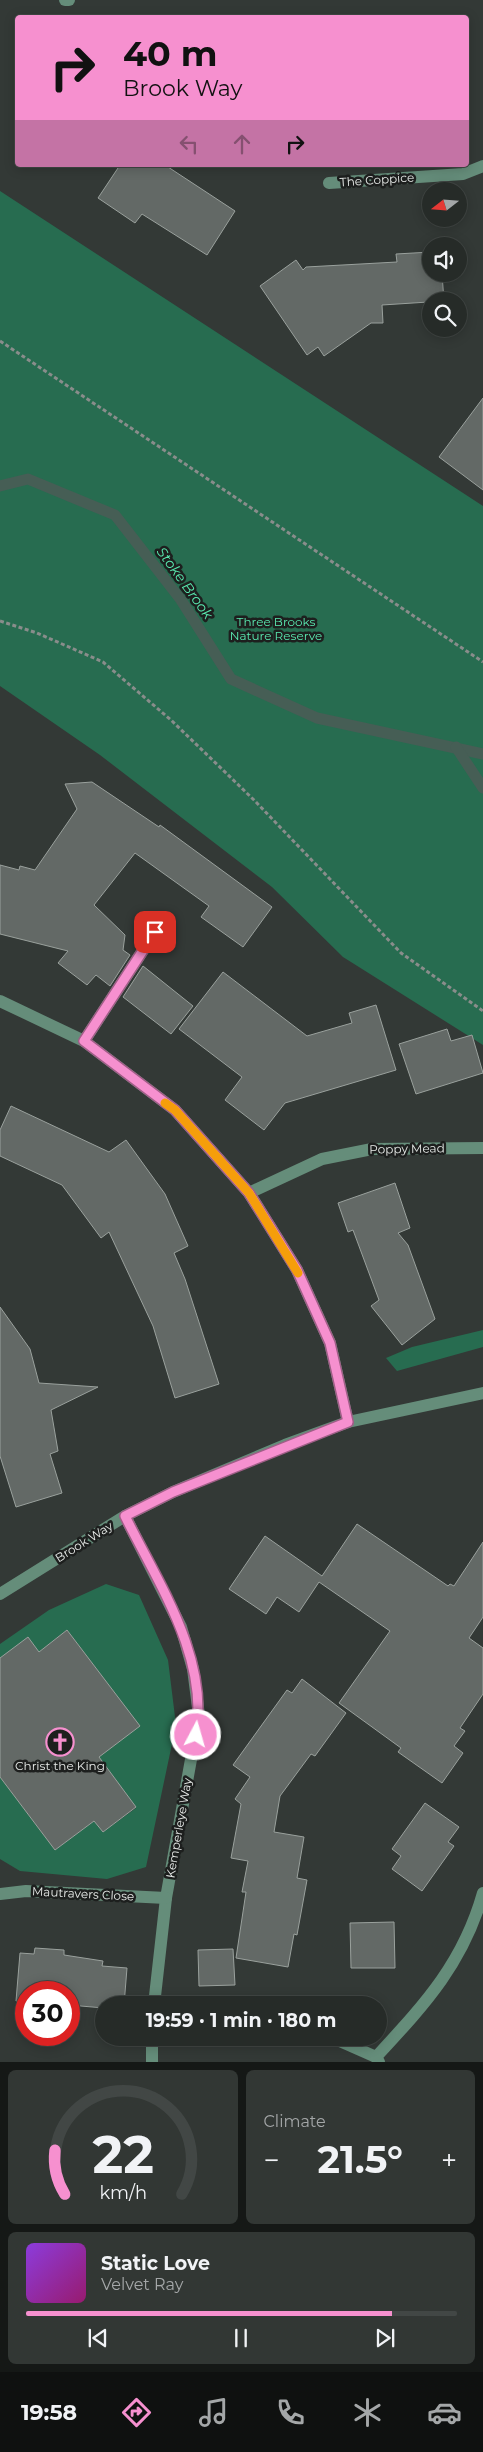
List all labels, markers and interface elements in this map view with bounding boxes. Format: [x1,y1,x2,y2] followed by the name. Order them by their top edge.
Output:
[123,32,218,75] text: 40 m
[40,35,105,100] icon: right
[123,75,242,102] text: Brook Way
[175,130,203,158] icon: left
[228,130,256,158] icon: ahead
[281,130,309,158] icon: right
[339,169,415,190] street label: The Coppice
[422,182,468,228] north arrow
[422,182,467,337] map controls
[422,237,467,282] button: sound
[422,292,467,337] button: search
[153,543,218,623] water label: Stoke Brook
[230,614,322,643] park label: Three Brooks Nature Reserve
[134,911,176,953] pin
[141,918,169,946] icon: arrive
[369,1140,445,1157] street label: Poppy Mead
[52,1518,116,1565] street label: Brook Way
[169,1708,221,1760] position arrow
[45,1727,75,1757] church icon: Christ the King
[15,1758,105,1773] place label: Christ the King
[162,1776,195,1879] street label: Kemperleye Way
[31,1883,135,1904] street label: Mautravers Close
[15,1981,80,2046] speed limit sign: 30
[146,2009,336,2032] text: 19:59 · 1 min · 180 m
[264,2112,326,2131] text: Climate
[92,2123,153,2186] text: 22
[317,2136,403,2183] text: 21.5°
[264,2143,280,2177] text: −
[441,2143,457,2177] text: +
[99,2182,147,2203] text: km/h
[101,2252,210,2275] text: Static Love
[101,2275,183,2294] text: Velvet Ray
[84,2324,112,2352] icon: previous
[227,2324,255,2352] icon: pause
[371,2324,399,2352] icon: next
[119,2395,154,2430] icon: directions
[196,2395,231,2430] icon: music
[273,2395,308,2430] icon: phone
[350,2395,385,2430] icon: climate
[427,2395,462,2430] icon: car
[21,2399,77,2426] text: 19:58

